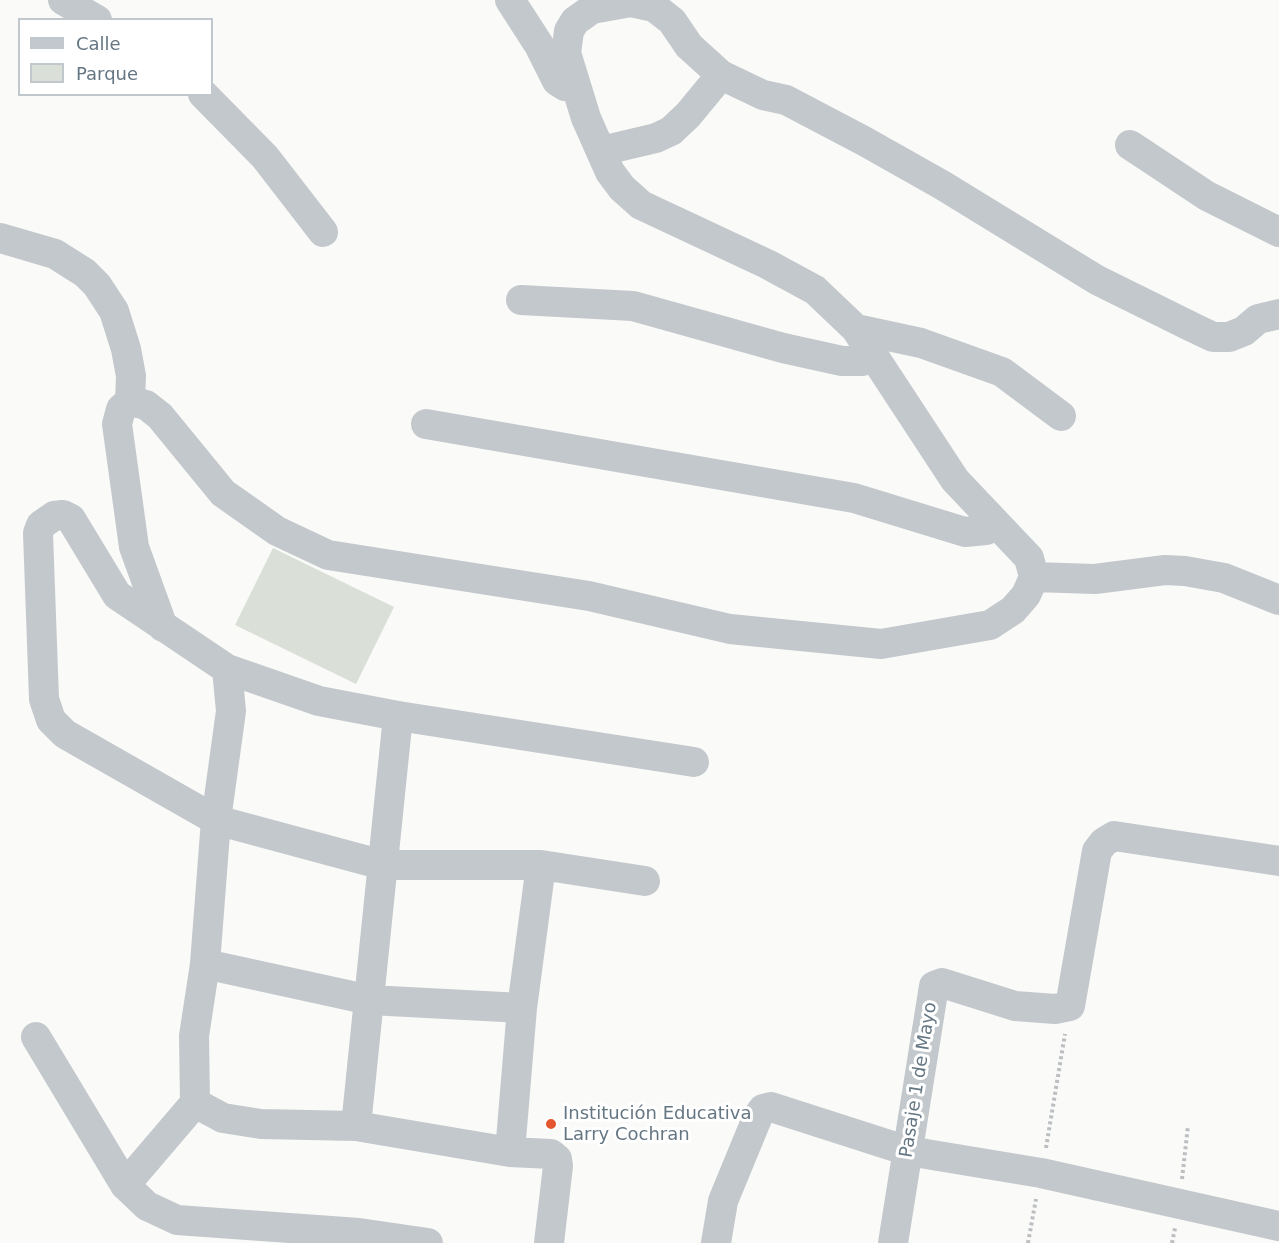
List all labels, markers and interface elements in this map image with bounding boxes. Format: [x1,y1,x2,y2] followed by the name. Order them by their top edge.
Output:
[18,18,213,96] legend
[76,33,121,54] text: Calle
[76,63,138,84] text: Parque
[896,1001,942,1159] street label: Pasaje 1 de Mayo
[563,1103,752,1146] place label: Institución Educativa Larry Cochran
[544,1117,558,1131] marker: Institución Educativa Larry Cochran

